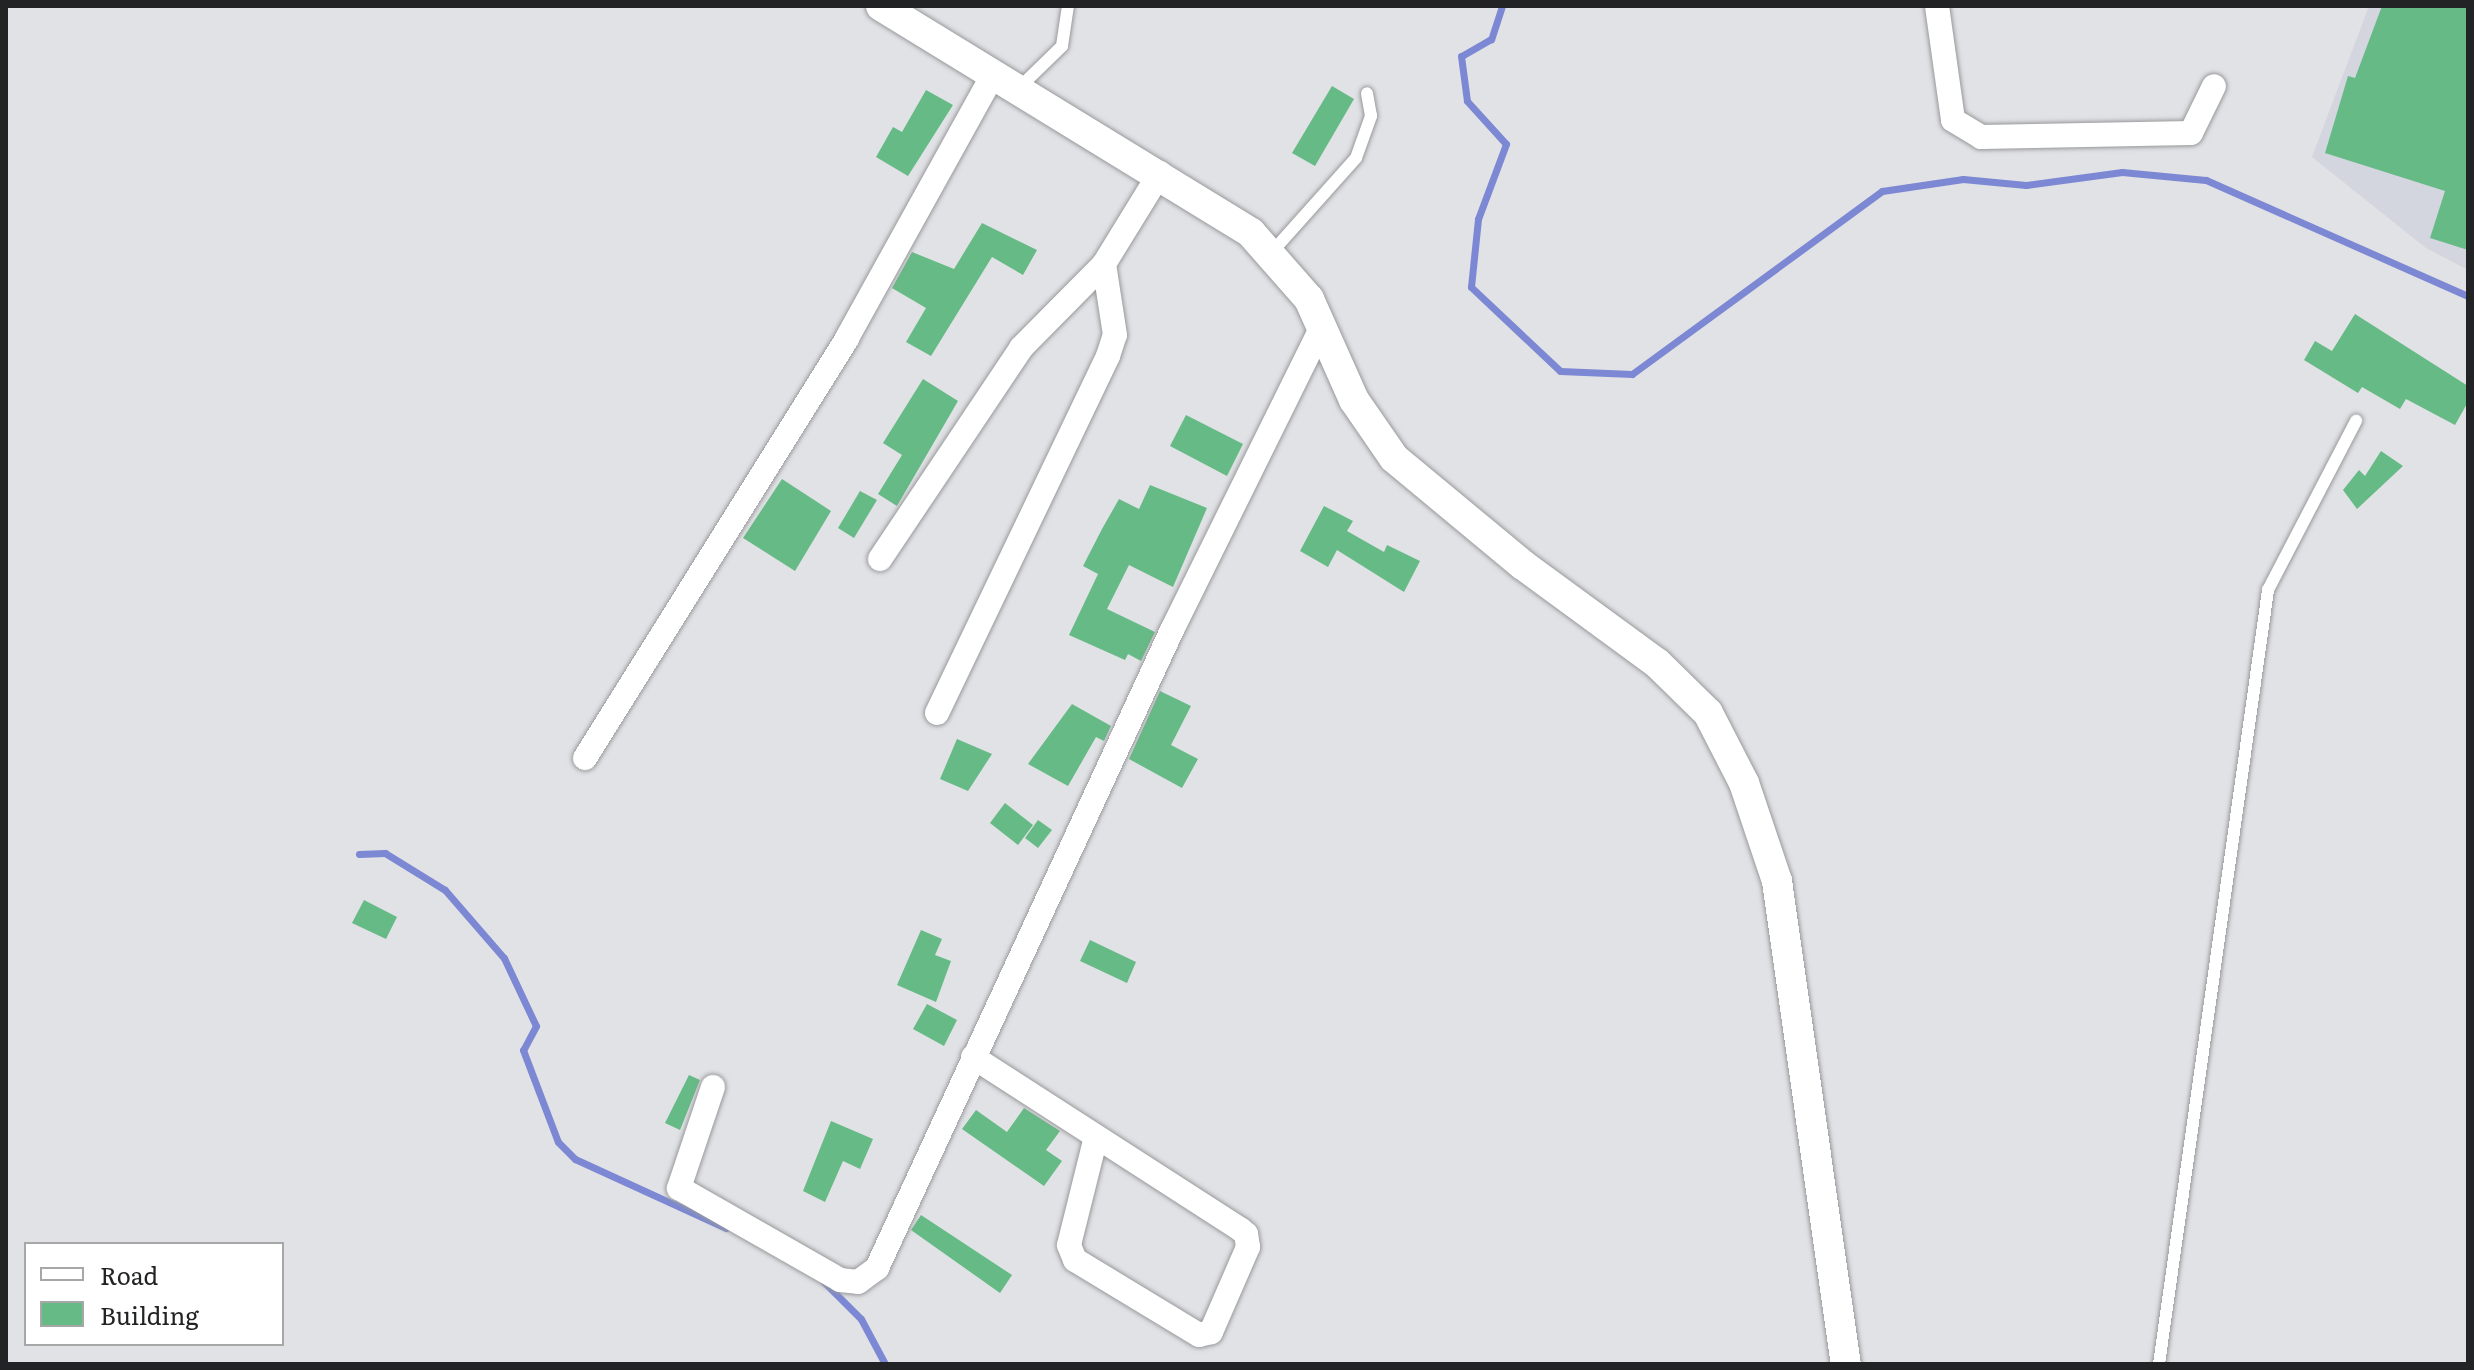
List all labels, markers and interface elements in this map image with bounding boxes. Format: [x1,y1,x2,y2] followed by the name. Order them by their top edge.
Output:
[24,1242,284,1346] legend
[100,1257,158,1292] text: Road
[100,1297,199,1332] text: Building

